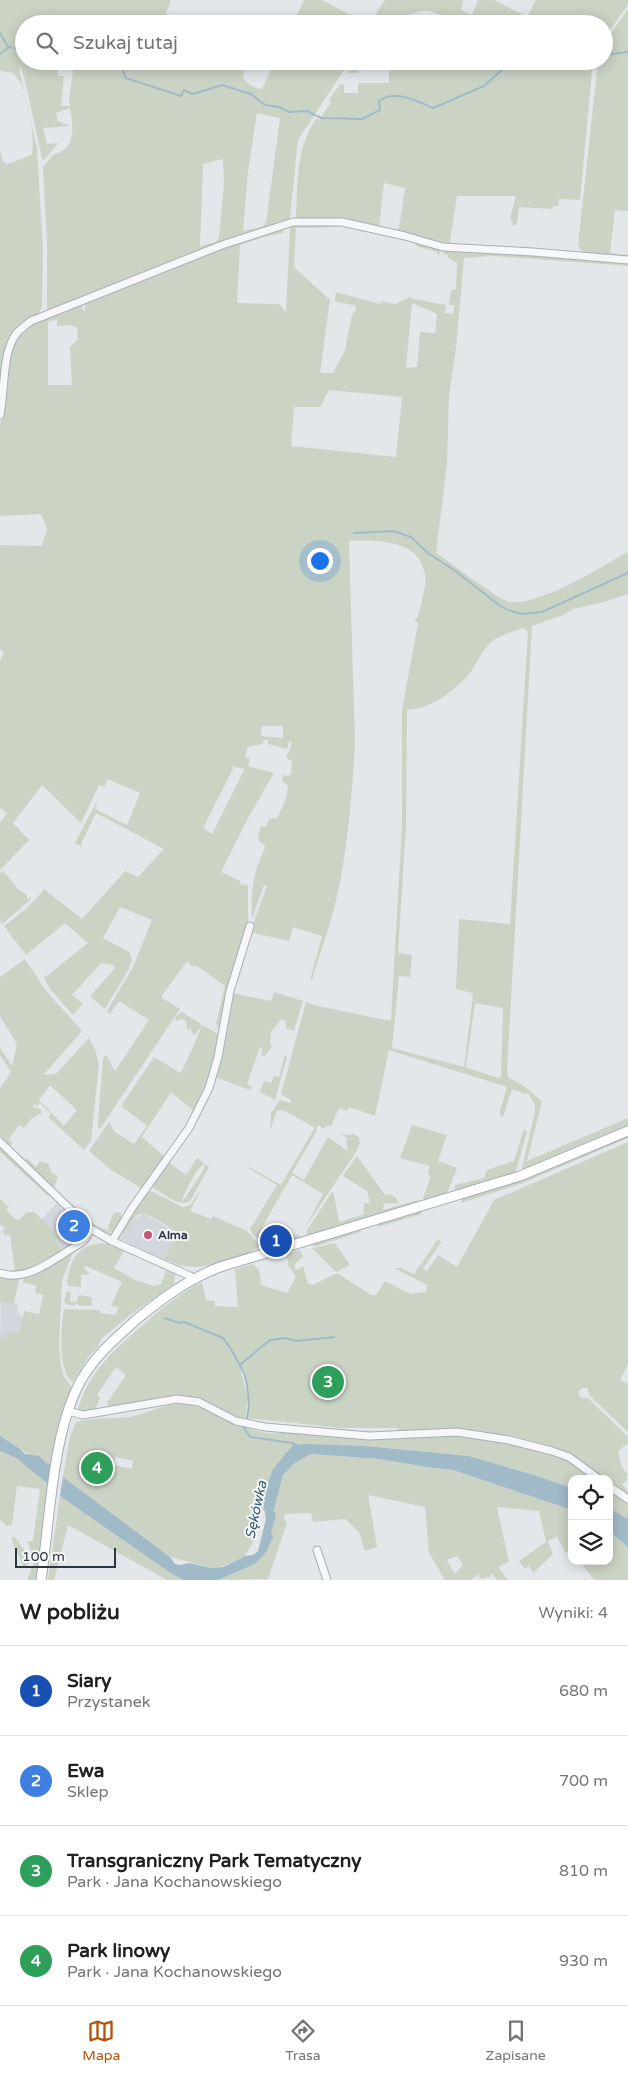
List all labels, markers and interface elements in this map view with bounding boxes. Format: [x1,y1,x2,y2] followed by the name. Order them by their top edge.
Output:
[15,15,613,70] search box
[33,29,61,57] icon: search
[73,32,178,54] text: Szukaj tutaj
[307,548,333,574] your location
[58,1207,90,1245] pin: 2
[260,1222,292,1260] pin: 1
[158,1228,188,1242] place label: Alma
[142,1229,154,1241] marker: Alma
[312,1363,344,1401] pin: 3
[81,1449,113,1487] pin: 4
[568,1475,613,1565] map controls
[568,1475,613,1520] button: locate
[242,1478,271,1541] water label: Sękówka
[568,1520,613,1565] button: layers
[15,1545,116,1568] scale bar
[22,1548,65,1565] text: 100 m
[20,1600,120,1625] text: W pobliżu
[539,1603,608,1623] text: Wyniki: 4
[67,1670,111,1692] text: Siary
[31,1681,41,1701] text: 1
[559,1681,608,1701] text: 680 m
[67,1692,151,1712] text: Przystanek
[67,1760,104,1782] text: Ewa
[31,1771,41,1791] text: 2
[559,1771,608,1791] text: 700 m
[67,1782,109,1802] text: Sklep
[67,1850,361,1872] text: Transgraniczny Park Tematyczny
[31,1861,41,1881] text: 3
[559,1861,608,1881] text: 810 m
[67,1872,282,1892] text: Park · Jana Kochanowskiego
[67,1940,170,1962] text: Park linowy
[31,1951,41,1971] text: 4
[559,1951,608,1971] text: 930 m
[67,1962,282,1982] text: Park · Jana Kochanowskiego
[82,2017,120,2064] tab: Mapa
[285,2017,321,2064] tab: Trasa
[485,2017,546,2064] tab: Zapisane

